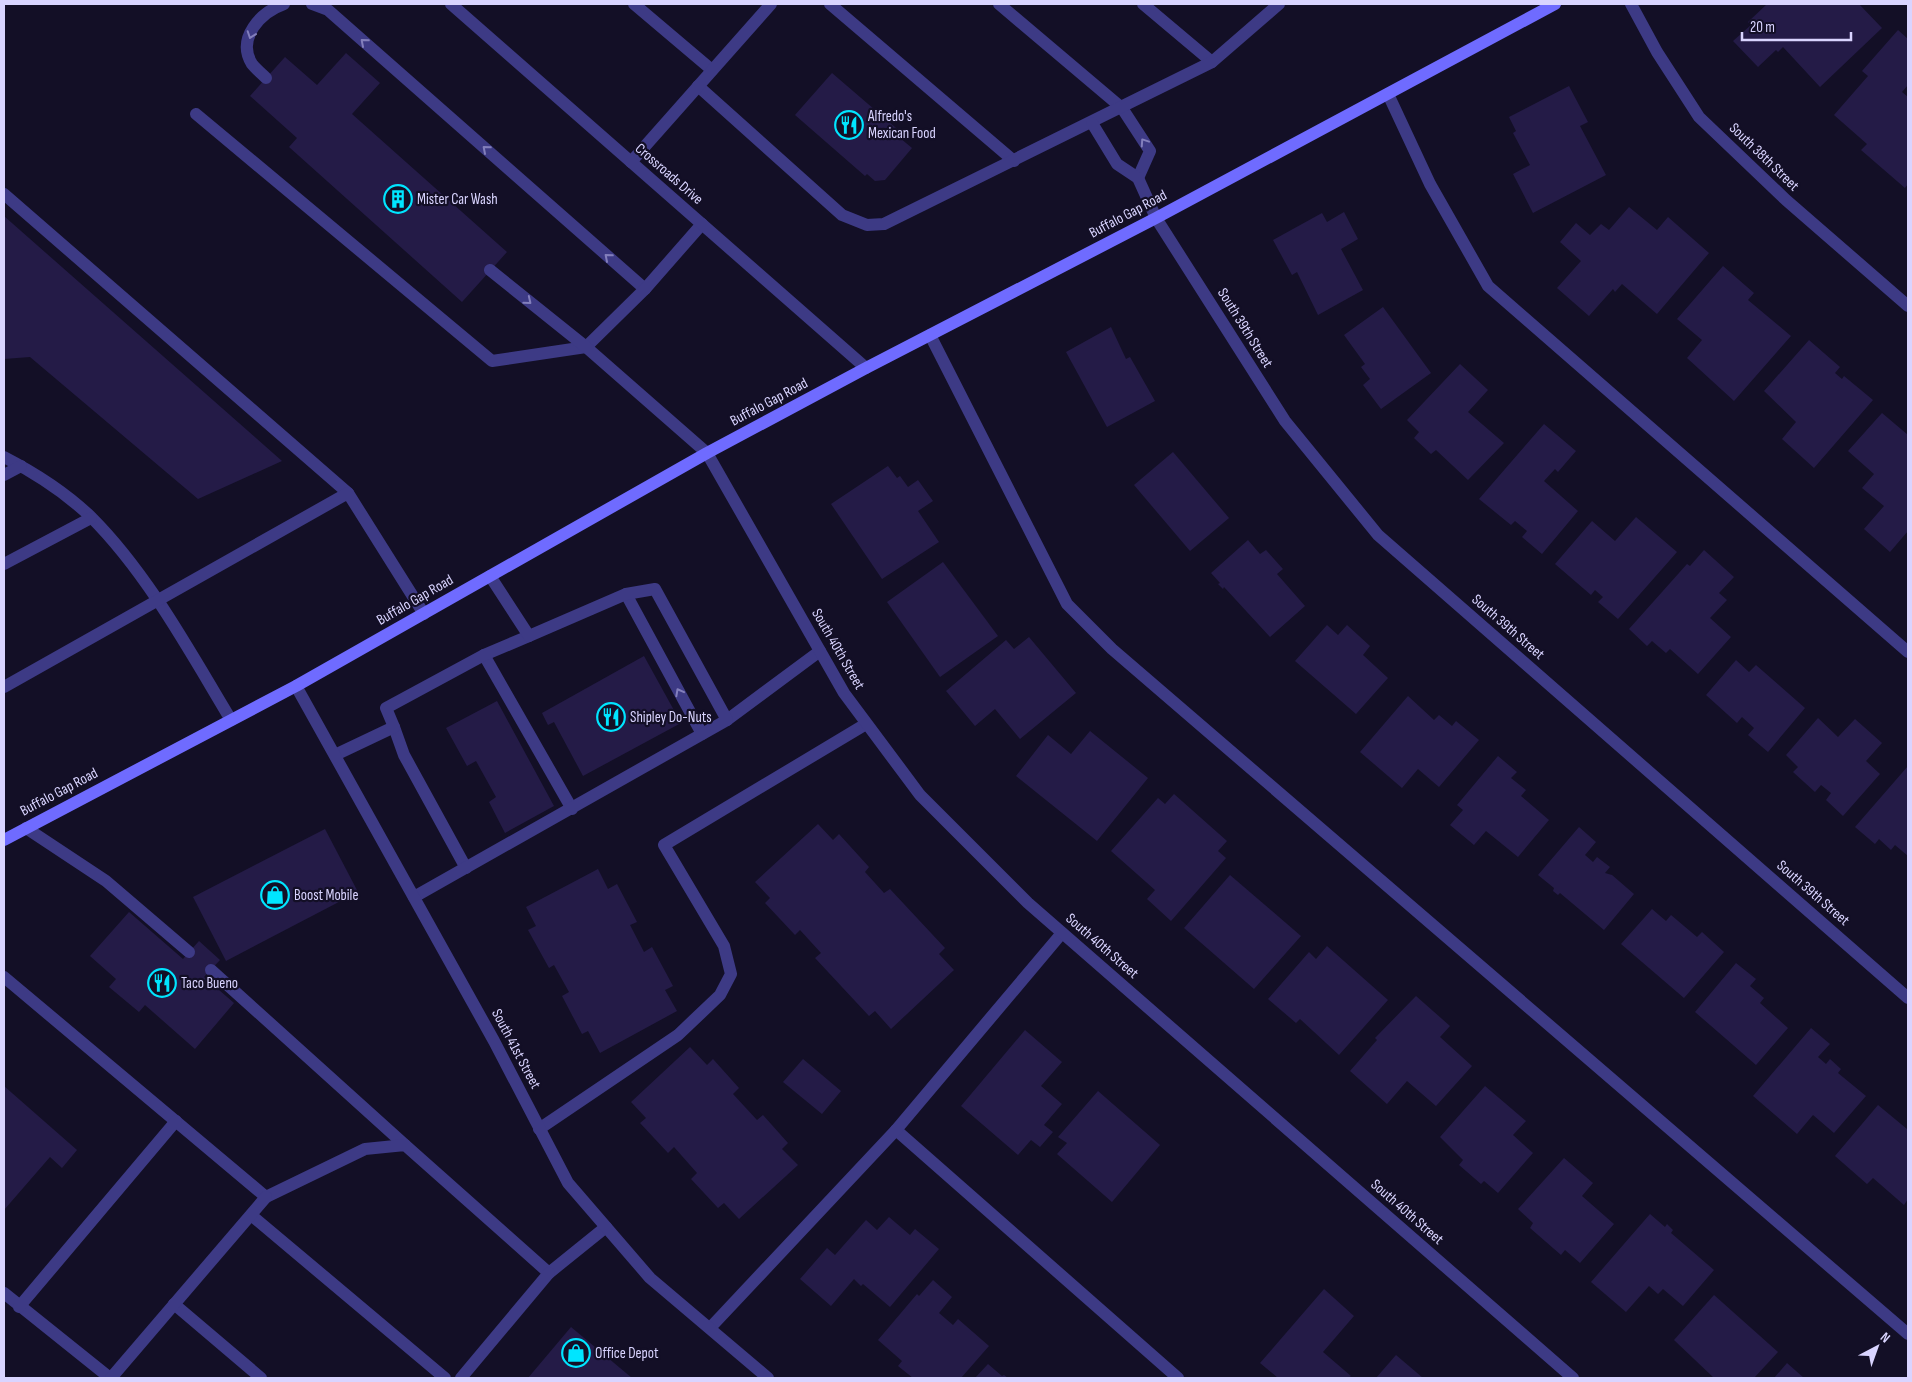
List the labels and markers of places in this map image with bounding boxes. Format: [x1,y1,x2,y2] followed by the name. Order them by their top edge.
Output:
[867,107,936,143] place label: Alfredo's Mexican Food
[834,110,864,140] restaurant icon: Alfredo's Mexican Food
[383,184,413,214] building icon: Mister Car Wash
[417,190,498,209] place label: Mister Car Wash
[596,702,626,732] restaurant icon: Shipley Do-Nuts
[630,708,712,727] place label: Shipley Do-Nuts
[260,880,290,910] shop icon: Boost Mobile
[294,886,358,905] place label: Boost Mobile
[147,968,177,998] restaurant icon: Taco Bueno
[181,974,238,993] place label: Taco Bueno
[561,1338,591,1368] shop icon: Office Depot
[595,1344,659,1363] place label: Office Depot

